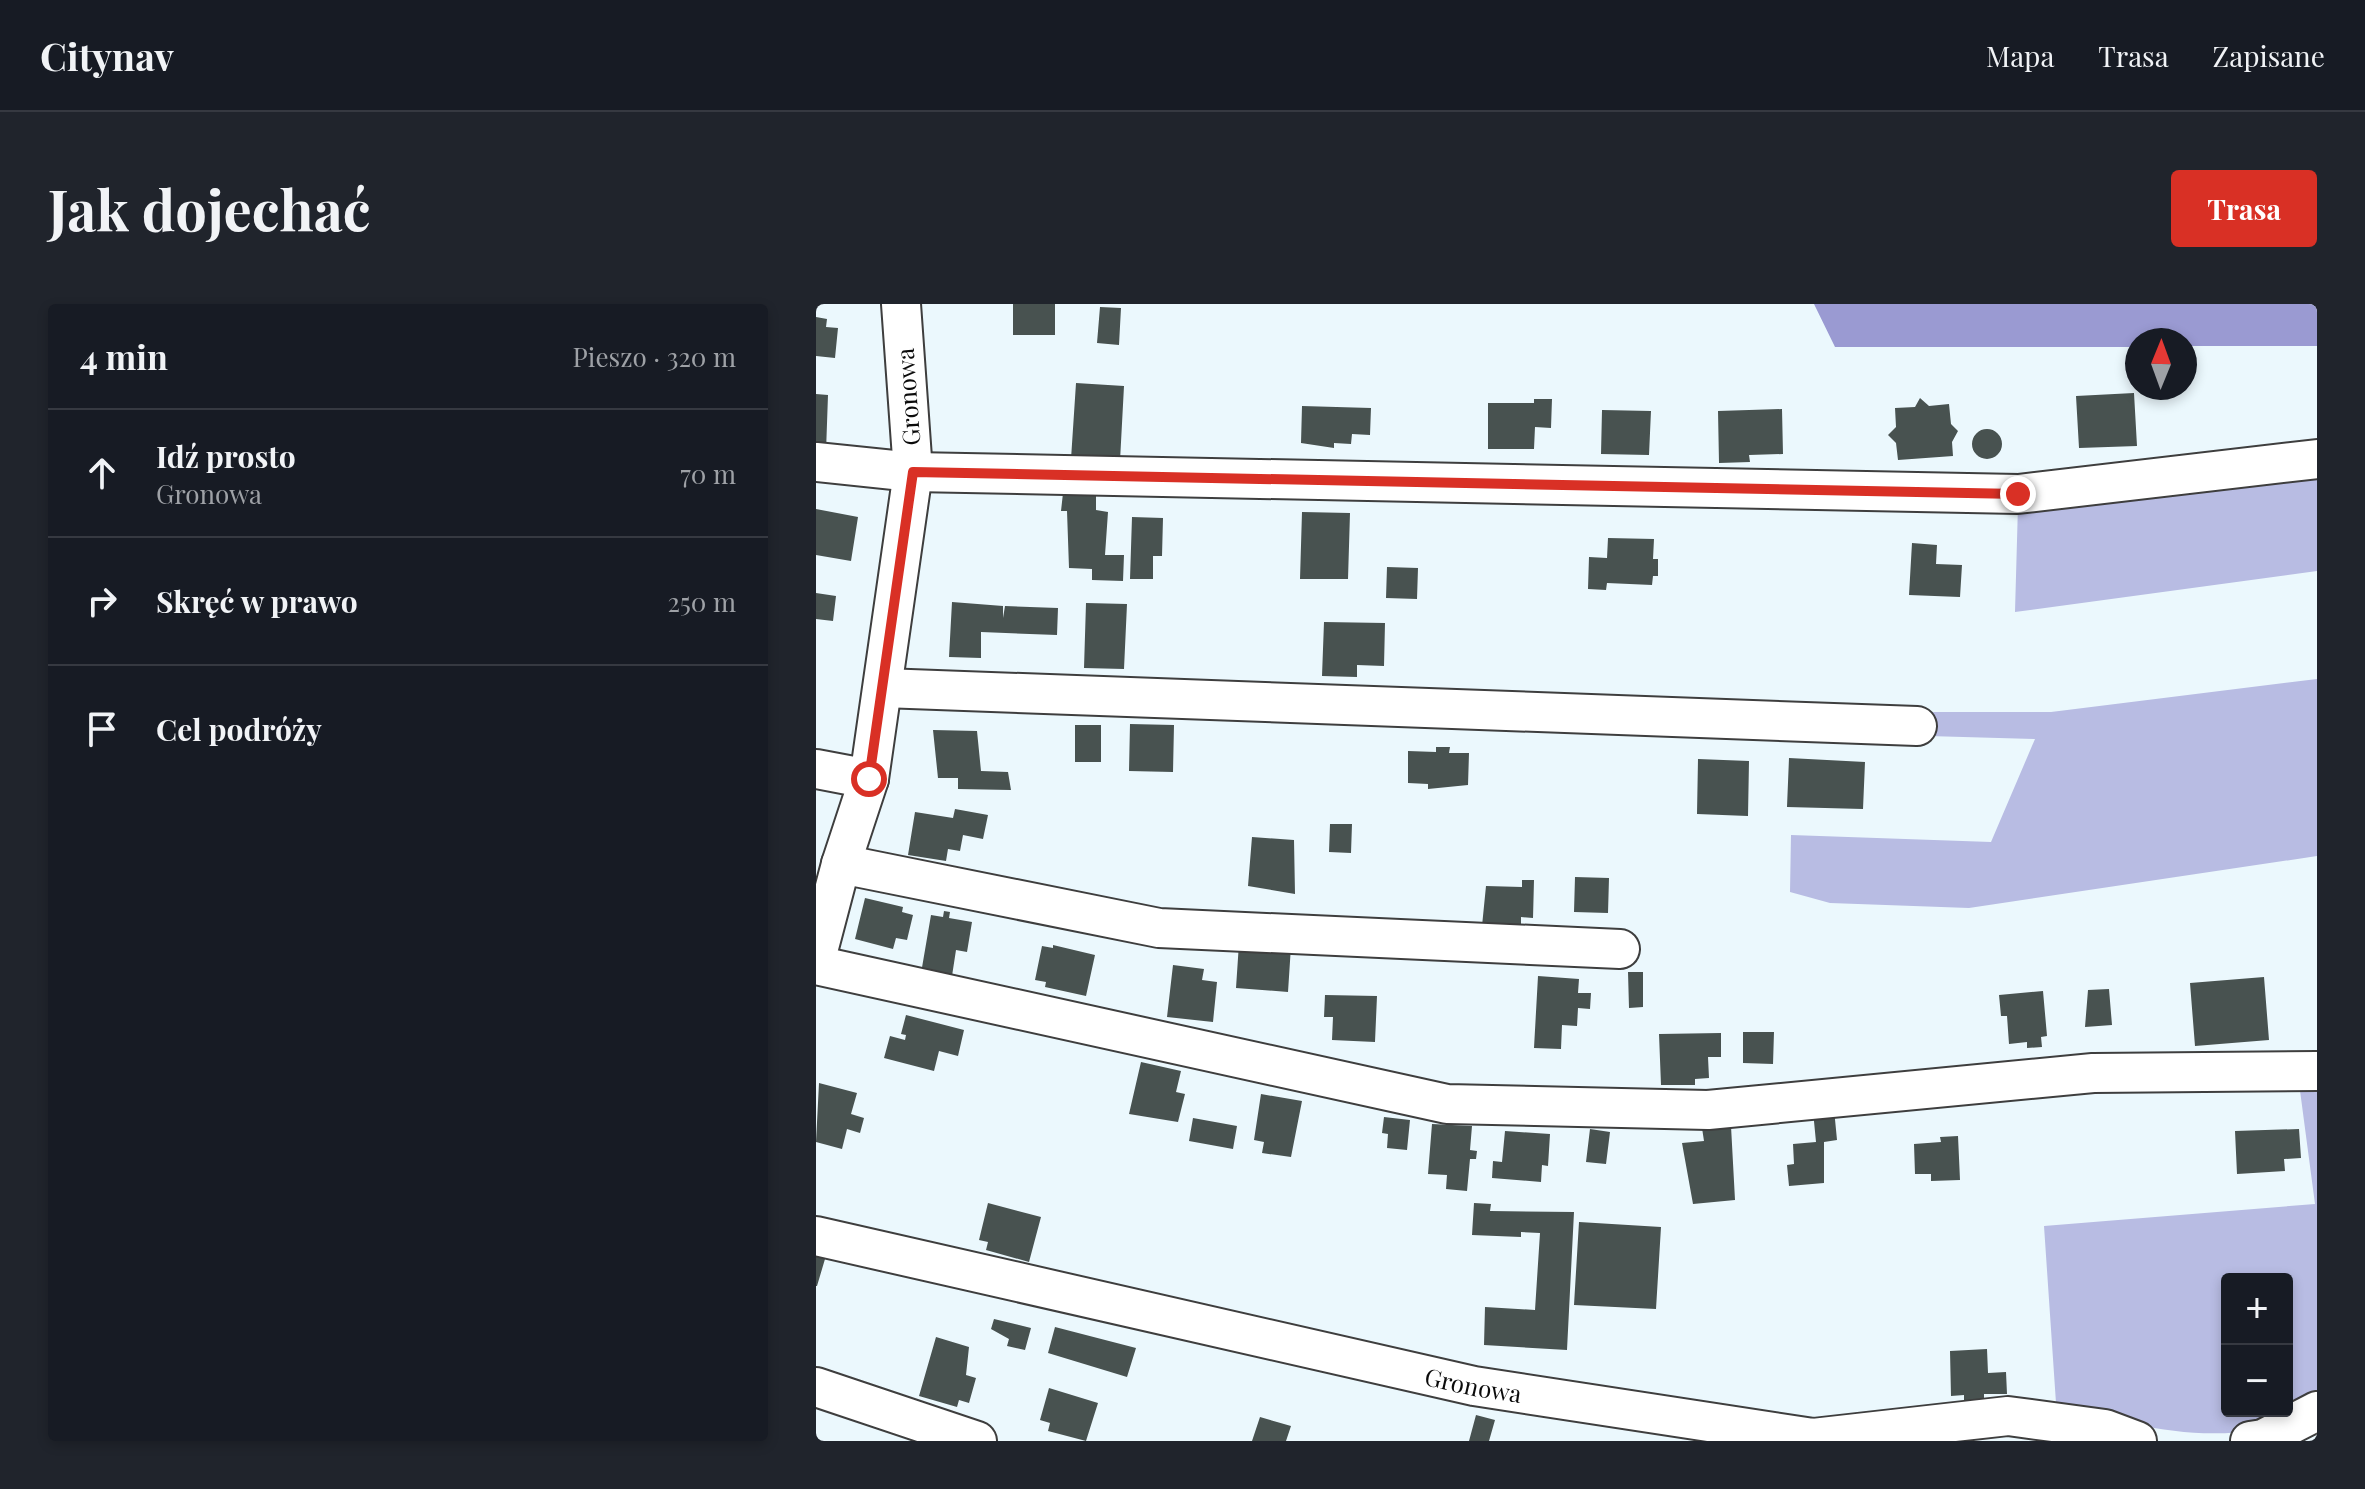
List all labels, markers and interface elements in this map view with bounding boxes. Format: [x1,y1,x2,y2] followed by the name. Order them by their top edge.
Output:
[40,30,174,81] text: Citynav
[1986,37,2054,74] text: Mapa
[2098,37,2169,74] text: Trasa
[2213,37,2325,74] text: Zapisane
[2171,170,2317,247] button: Trasa
[48,171,370,246] text: Jak dojechać
[2125,328,2197,400] north arrow
[80,333,168,379] text: 4 min
[573,339,736,374] text: Pieszo · 320 m
[888,347,926,447] street label: Gronowa
[156,436,296,476] text: Idź prosto
[80,451,124,495] icon: ahead
[680,456,736,491] text: 70 m
[156,476,262,511] text: Gronowa
[2000,476,2036,512] route end
[80,579,124,623] icon: right
[156,581,358,621] text: Skręć w prawo
[668,584,736,619] text: 250 m
[80,707,124,751] icon: arrive
[156,709,322,749] text: Cel podróży
[851,761,887,797] route start
[2221,1273,2293,1417] map controls
[2221,1273,2293,1345] button: +
[2221,1345,2293,1417] button: −
[1422,1359,1524,1409] street label: Gronowa

